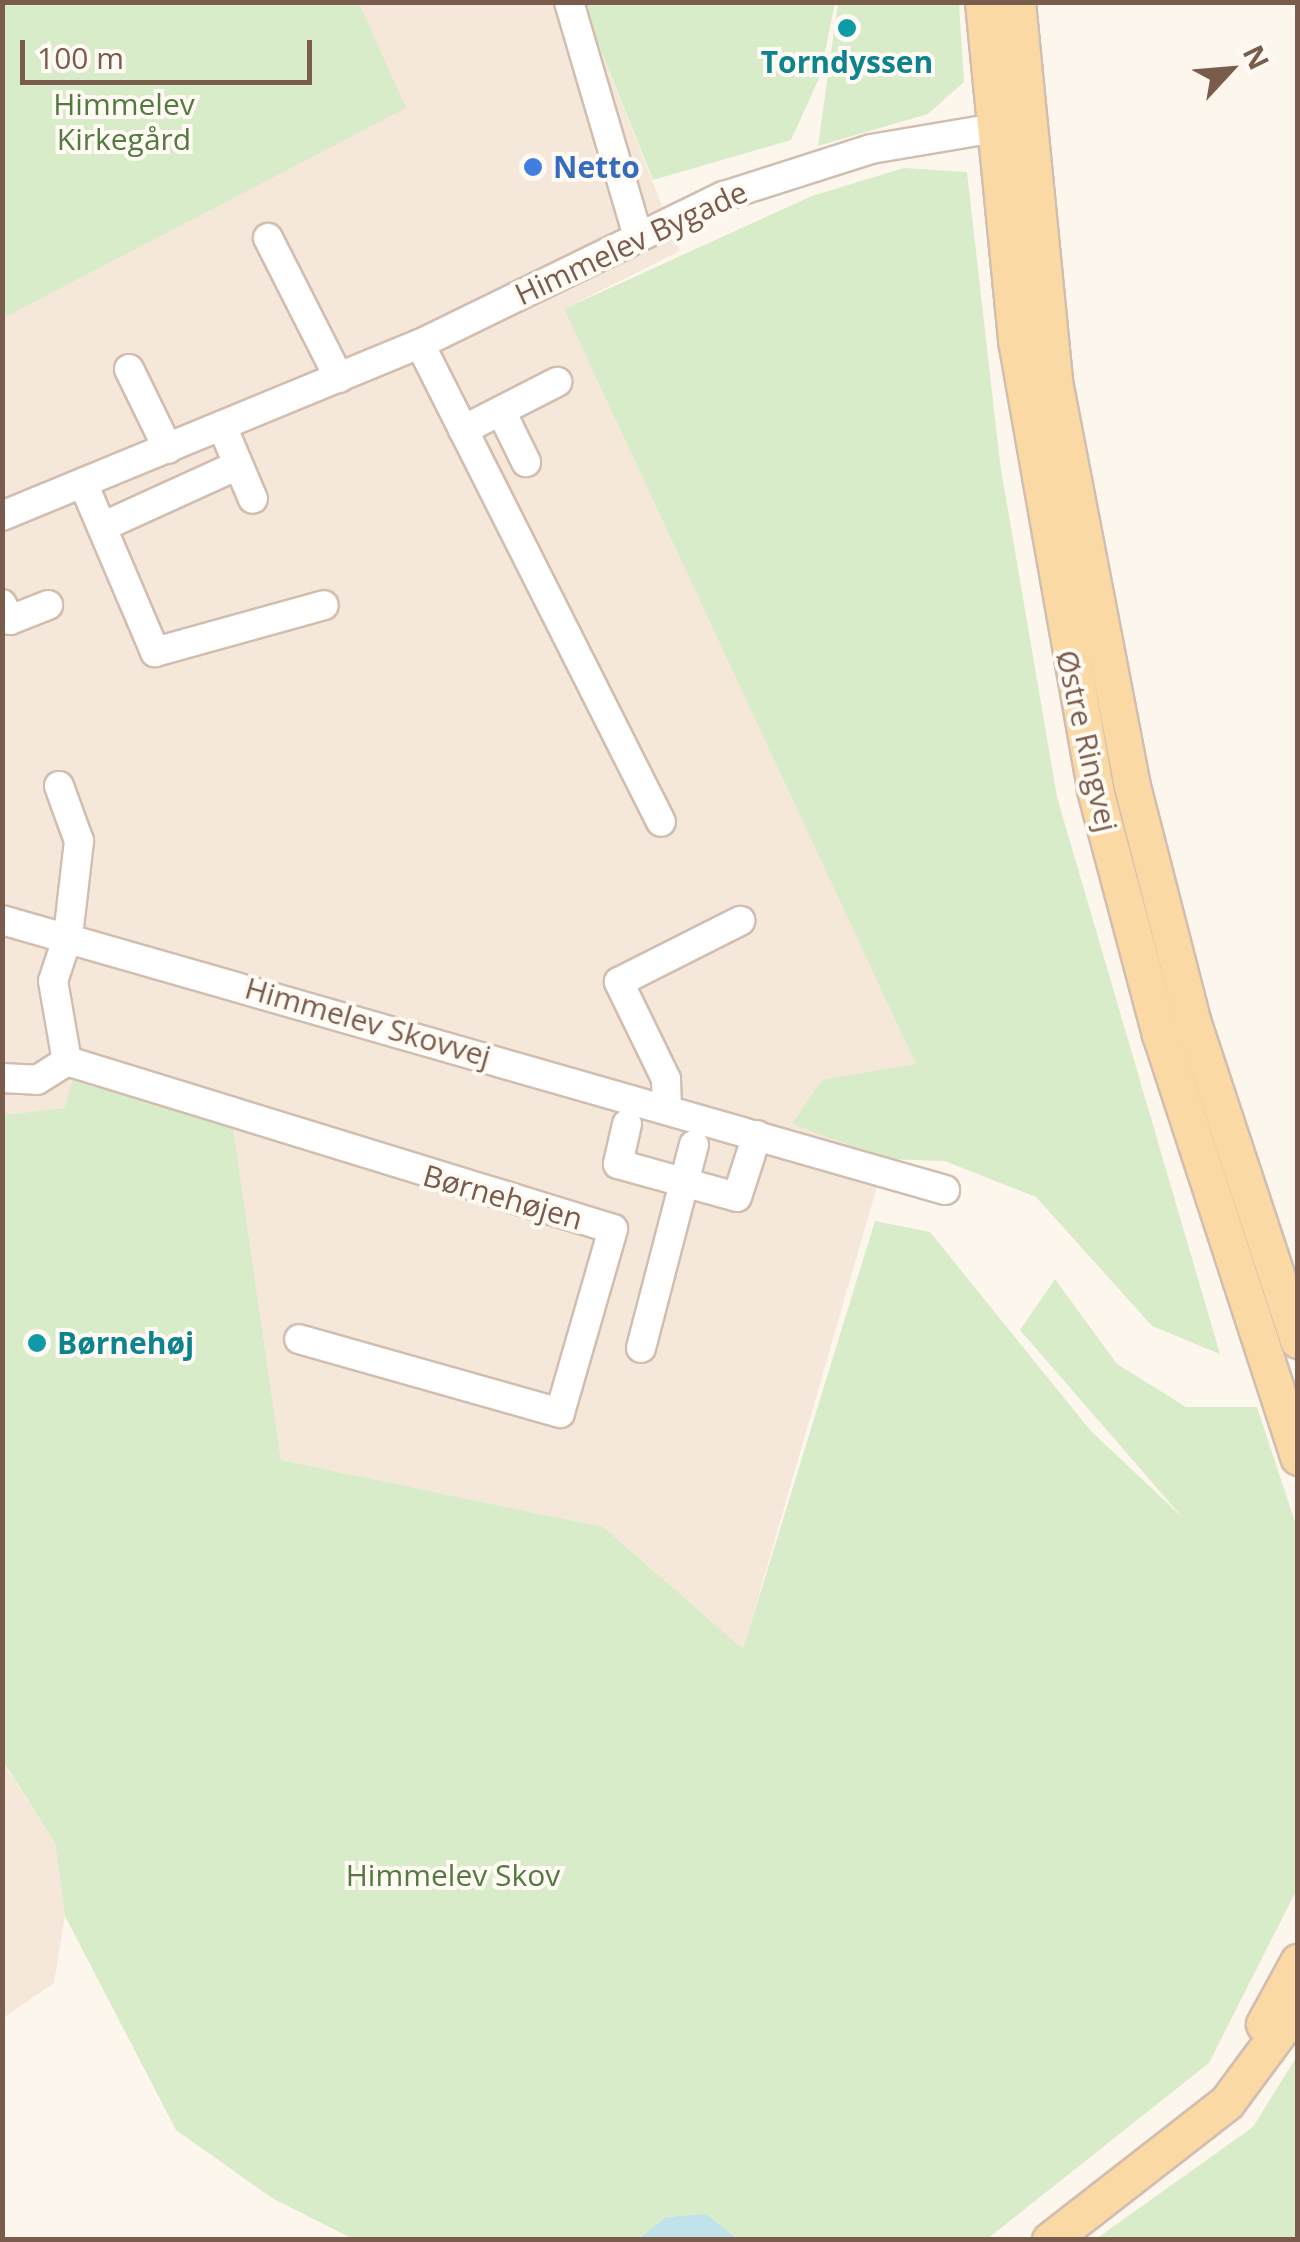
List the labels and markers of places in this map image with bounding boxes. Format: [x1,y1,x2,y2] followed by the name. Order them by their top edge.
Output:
[836,17,858,39] marker: Torndyssen
[761,44,933,80] place label: Torndyssen
[553,149,640,185] place label: Netto
[522,156,544,178] marker: Netto
[57,1325,194,1361] place label: Børnehøj
[26,1332,48,1354] marker: Børnehøj

